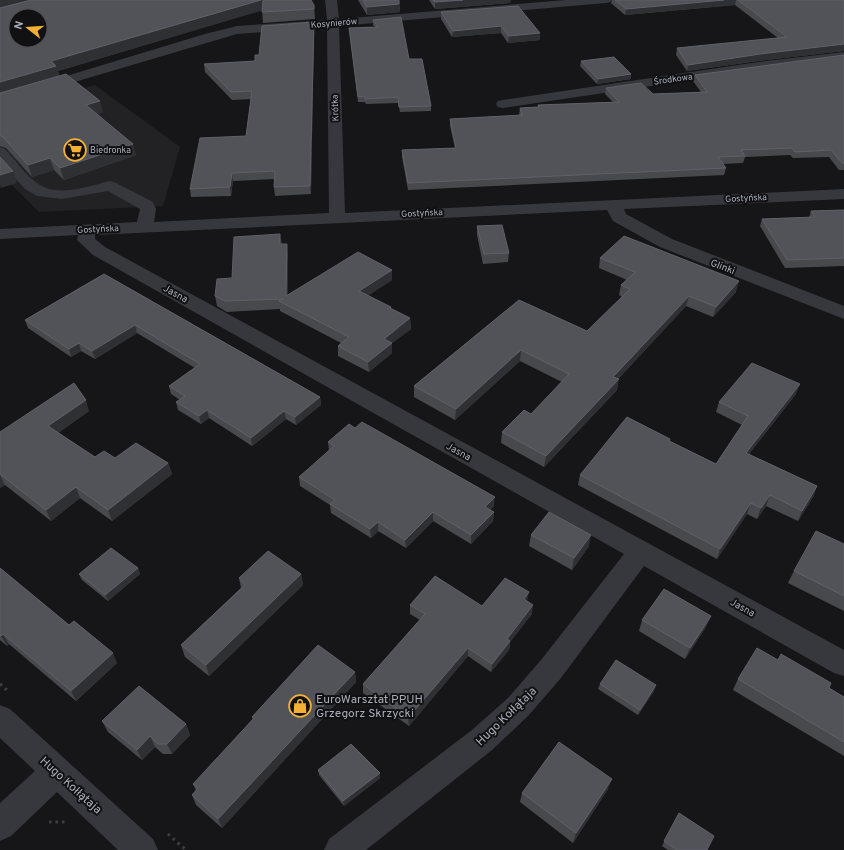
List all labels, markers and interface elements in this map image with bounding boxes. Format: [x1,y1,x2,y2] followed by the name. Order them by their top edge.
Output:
[8,8,48,48] north arrow
[310,16,358,31] street label: Kosynierów
[12,20,27,31] text: N
[653,70,694,88] street label: Środkowa
[330,94,341,122] street label: Krótka
[62,137,88,163] supermarket icon: Biedronka
[90,145,131,156] place label: Biedronka
[725,192,767,205] street label: Gostyńska
[401,207,443,220] street label: Gostyńska
[77,223,119,236] street label: Gostyńska
[708,257,737,278] street label: Glinki
[161,282,190,306] street label: Jasna
[444,440,473,464] street label: Jasna
[728,596,757,620] street label: Jasna
[473,684,540,750] street label: Hugo Kołłątaja
[316,692,423,722] place label: EuroWarsztat PPUH Grzegorz Skrzycki
[287,693,313,719] shop icon: EuroWarsztat PPUH Grzegorz Skrzycki
[36,754,105,818] street label: Hugo Kołłątaja

